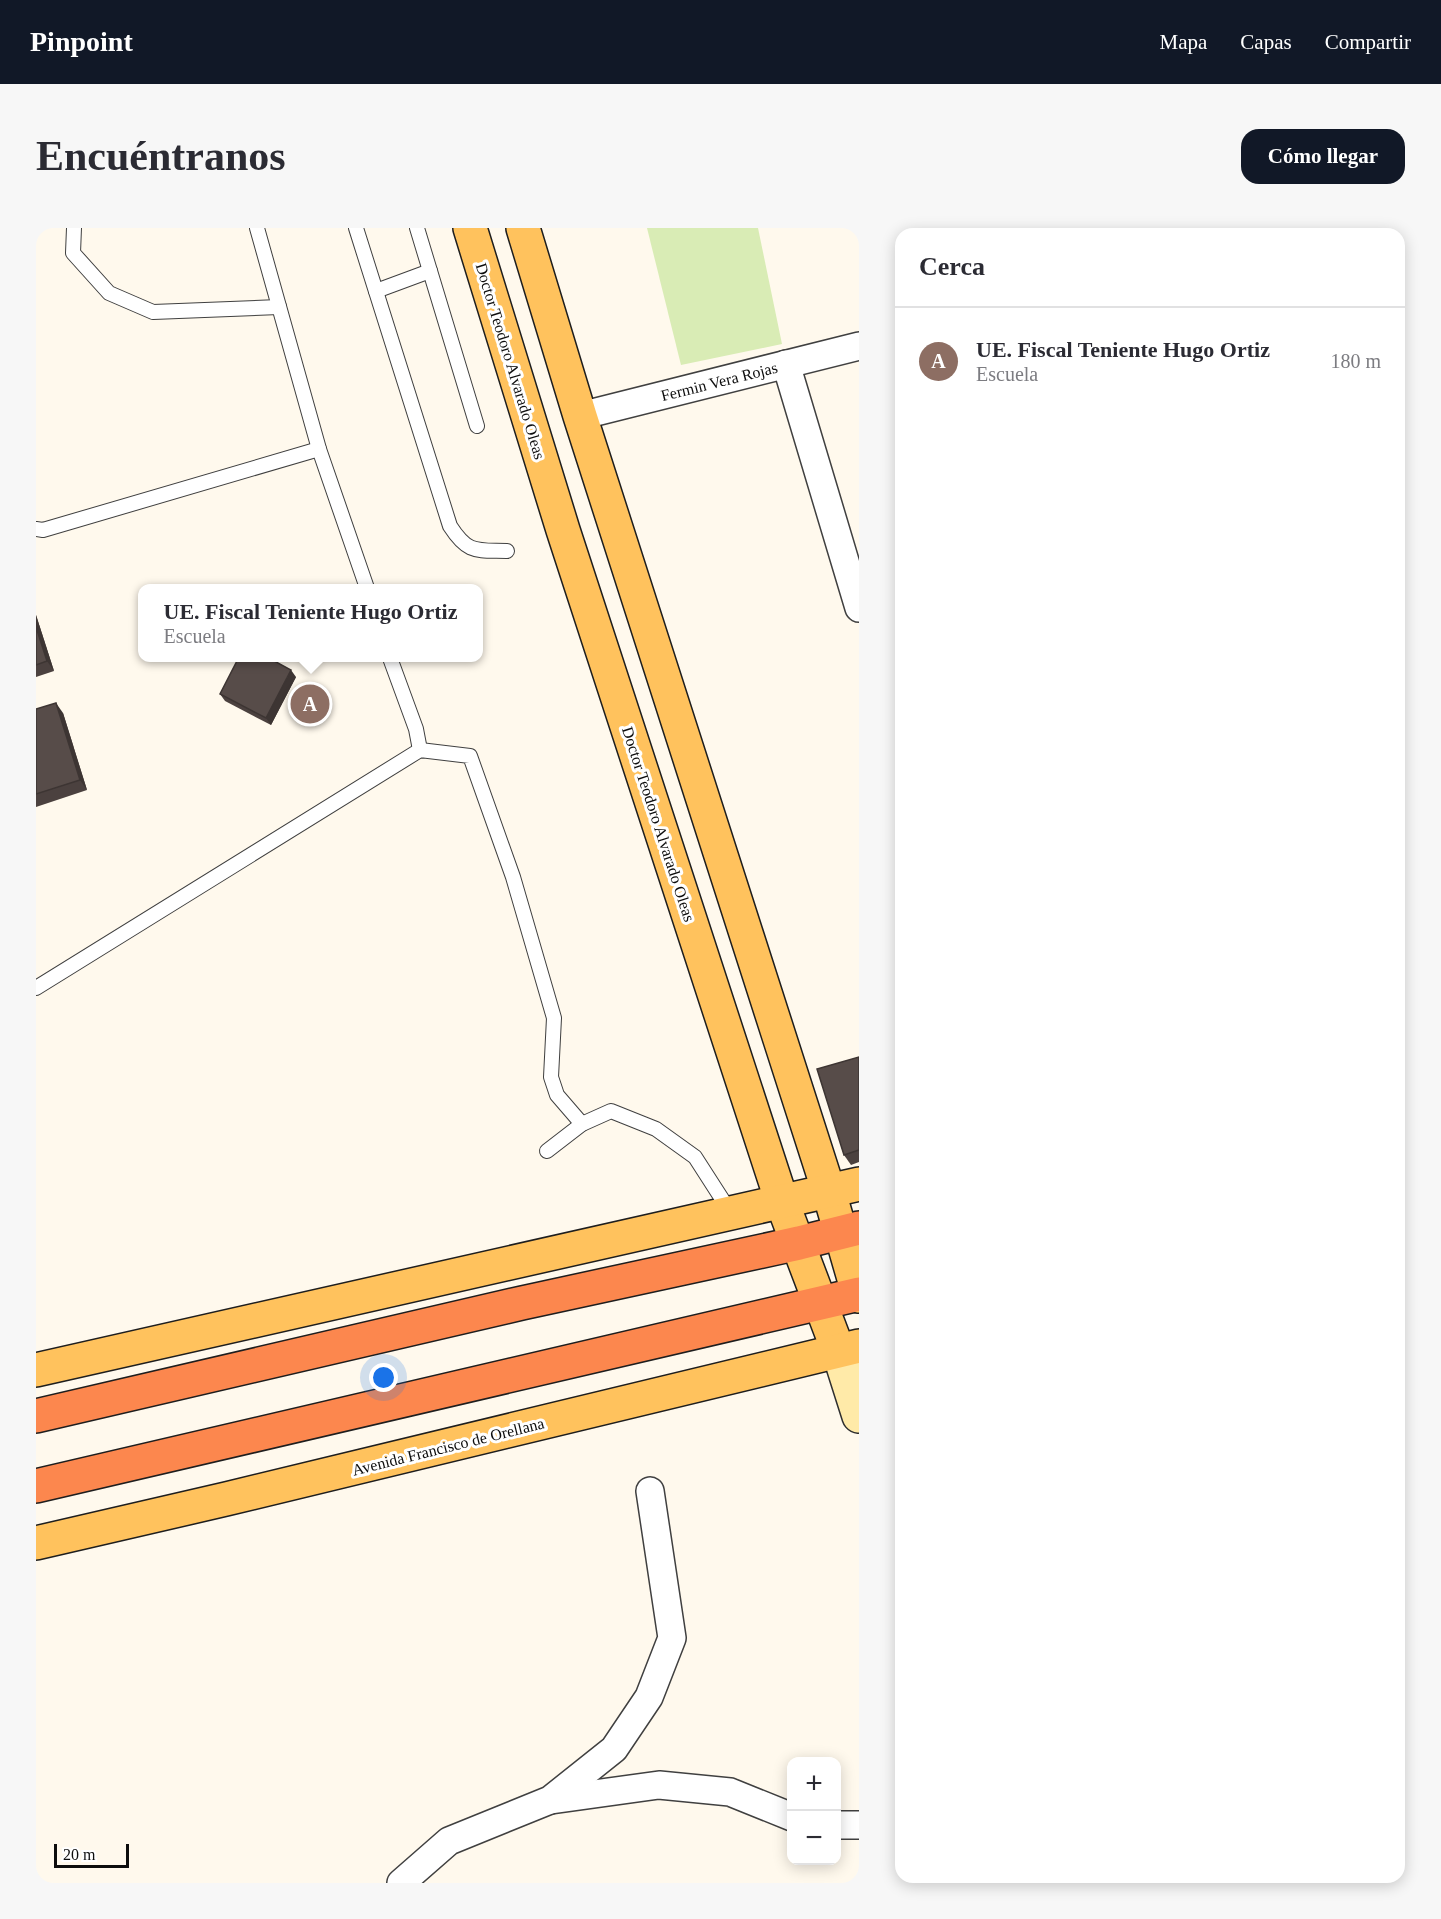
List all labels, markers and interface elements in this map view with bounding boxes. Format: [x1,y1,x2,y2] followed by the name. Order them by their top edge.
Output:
[30,26,133,57] text: Pinpoint
[1160,30,1207,54] text: Mapa
[1240,30,1292,54] text: Capas
[1325,30,1411,54] text: Compartir
[1241,129,1405,184] button: Cómo llegar
[36,133,286,179] text: Encuéntranos
[919,252,985,281] text: Cerca
[473,261,549,461] street label: Doctor Teodoro Alvarado Oleas
[976,337,1270,362] text: UE. Fiscal Teniente Hugo Ortiz
[931,350,946,372] text: A
[1330,350,1381,372] text: 180 m
[659,359,779,405] street label: Fermin Vera Rojas
[976,363,1038,385] text: Escuela
[138,584,483,662] popup
[164,599,457,624] text: UE. Fiscal Teniente Hugo Ortiz
[164,625,226,647] text: Escuela
[290,682,330,726] pin: A
[619,724,698,924] street label: Doctor Teodoro Alvarado Oleas
[369,1363,398,1392] your location
[350,1414,546,1479] street label: Avenida Francisco de Orellana
[787,1757,841,1865] map controls
[787,1757,841,1811] button: +
[787,1811,841,1865] button: −
[54,1841,129,1868] scale bar
[63,1846,95,1863] text: 20 m

